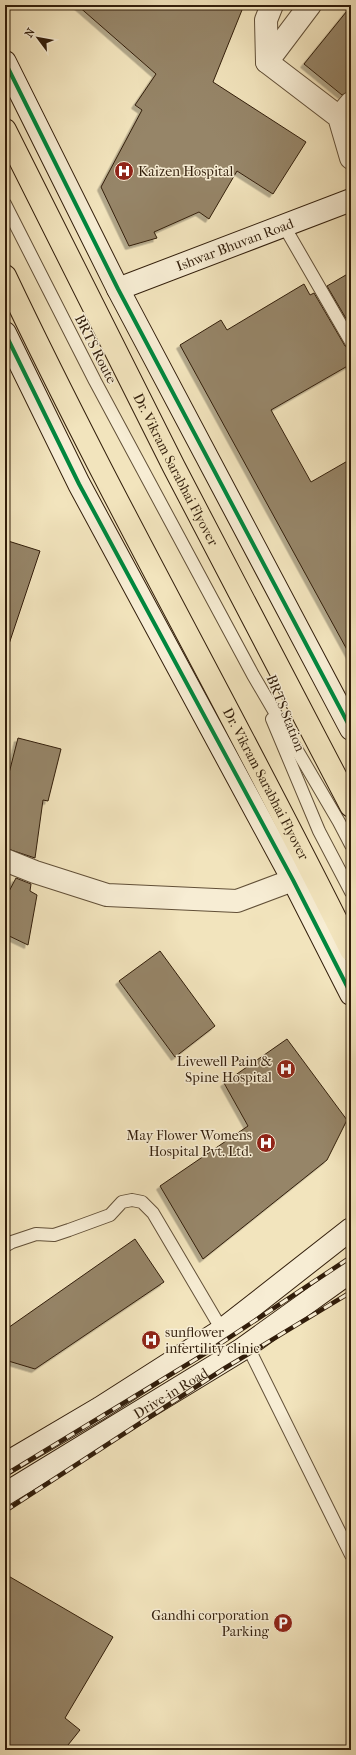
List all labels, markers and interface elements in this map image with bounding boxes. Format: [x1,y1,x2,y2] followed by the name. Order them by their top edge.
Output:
[18,18,58,58] north arrow
[22,25,38,40] text: N
[113,160,135,182] hospital icon: Kaizen Hospital
[138,163,233,180] place label: Kaizen Hospital
[174,215,296,275] street label: Ishwar Bhuvan Road
[71,312,120,387] street label: BRTS Route
[129,390,222,549] street label: Dr. Vikram Sarabhai Flyover
[262,672,309,754] street label: BRTS Station
[219,705,312,863] street label: Dr. Vikram Sarabhai Flyover
[177,1053,273,1086] place label: Livewell Pain & Spine Hospital
[275,1058,297,1080] hospital icon: Livewell Pain & Spine Hospital
[127,1127,252,1160] place label: May Flower Womens Hospital Pvt. Ltd.
[255,1132,277,1154] hospital icon: May Flower Womens Hospital Pvt. Ltd.
[165,1324,260,1357] place label: sunflower infertility clinic
[140,1329,162,1351] hospital icon: sunflower infertility clinic
[130,1364,212,1423] street label: Drive-in Road
[151,1607,270,1640] place label: Gandhi corporation Parking
[272,1612,294,1634] parking icon: Gandhi corporation Parking

